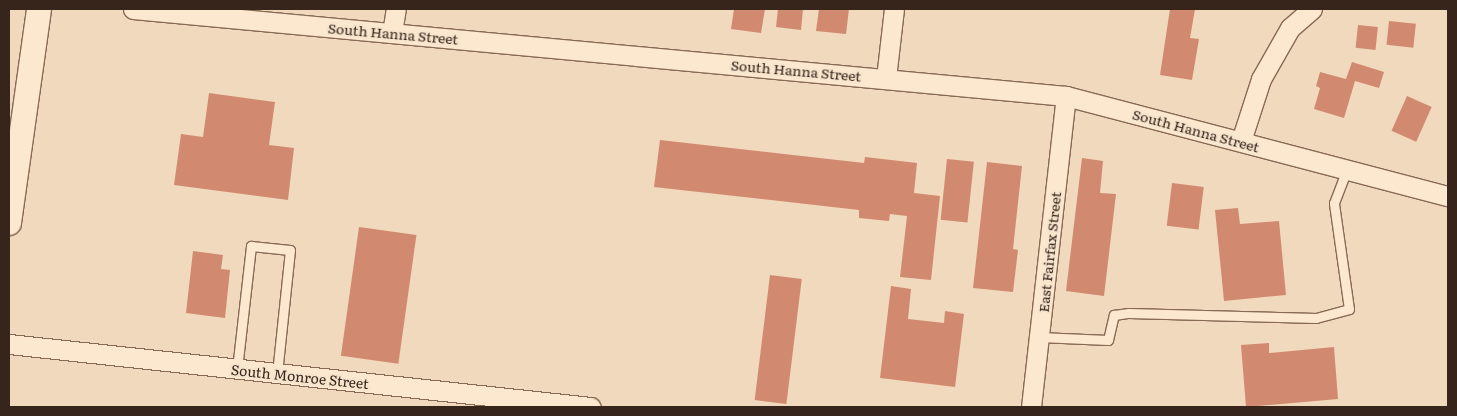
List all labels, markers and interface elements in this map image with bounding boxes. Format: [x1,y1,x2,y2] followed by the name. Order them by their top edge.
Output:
[327,19,459,47] street label: South Hanna Street
[730,56,862,84] street label: South Hanna Street
[1131,105,1261,155] street label: South Hanna Street
[1034,191,1064,313] street label: East Fairfax Street
[230,360,370,392] street label: South Monroe Street

